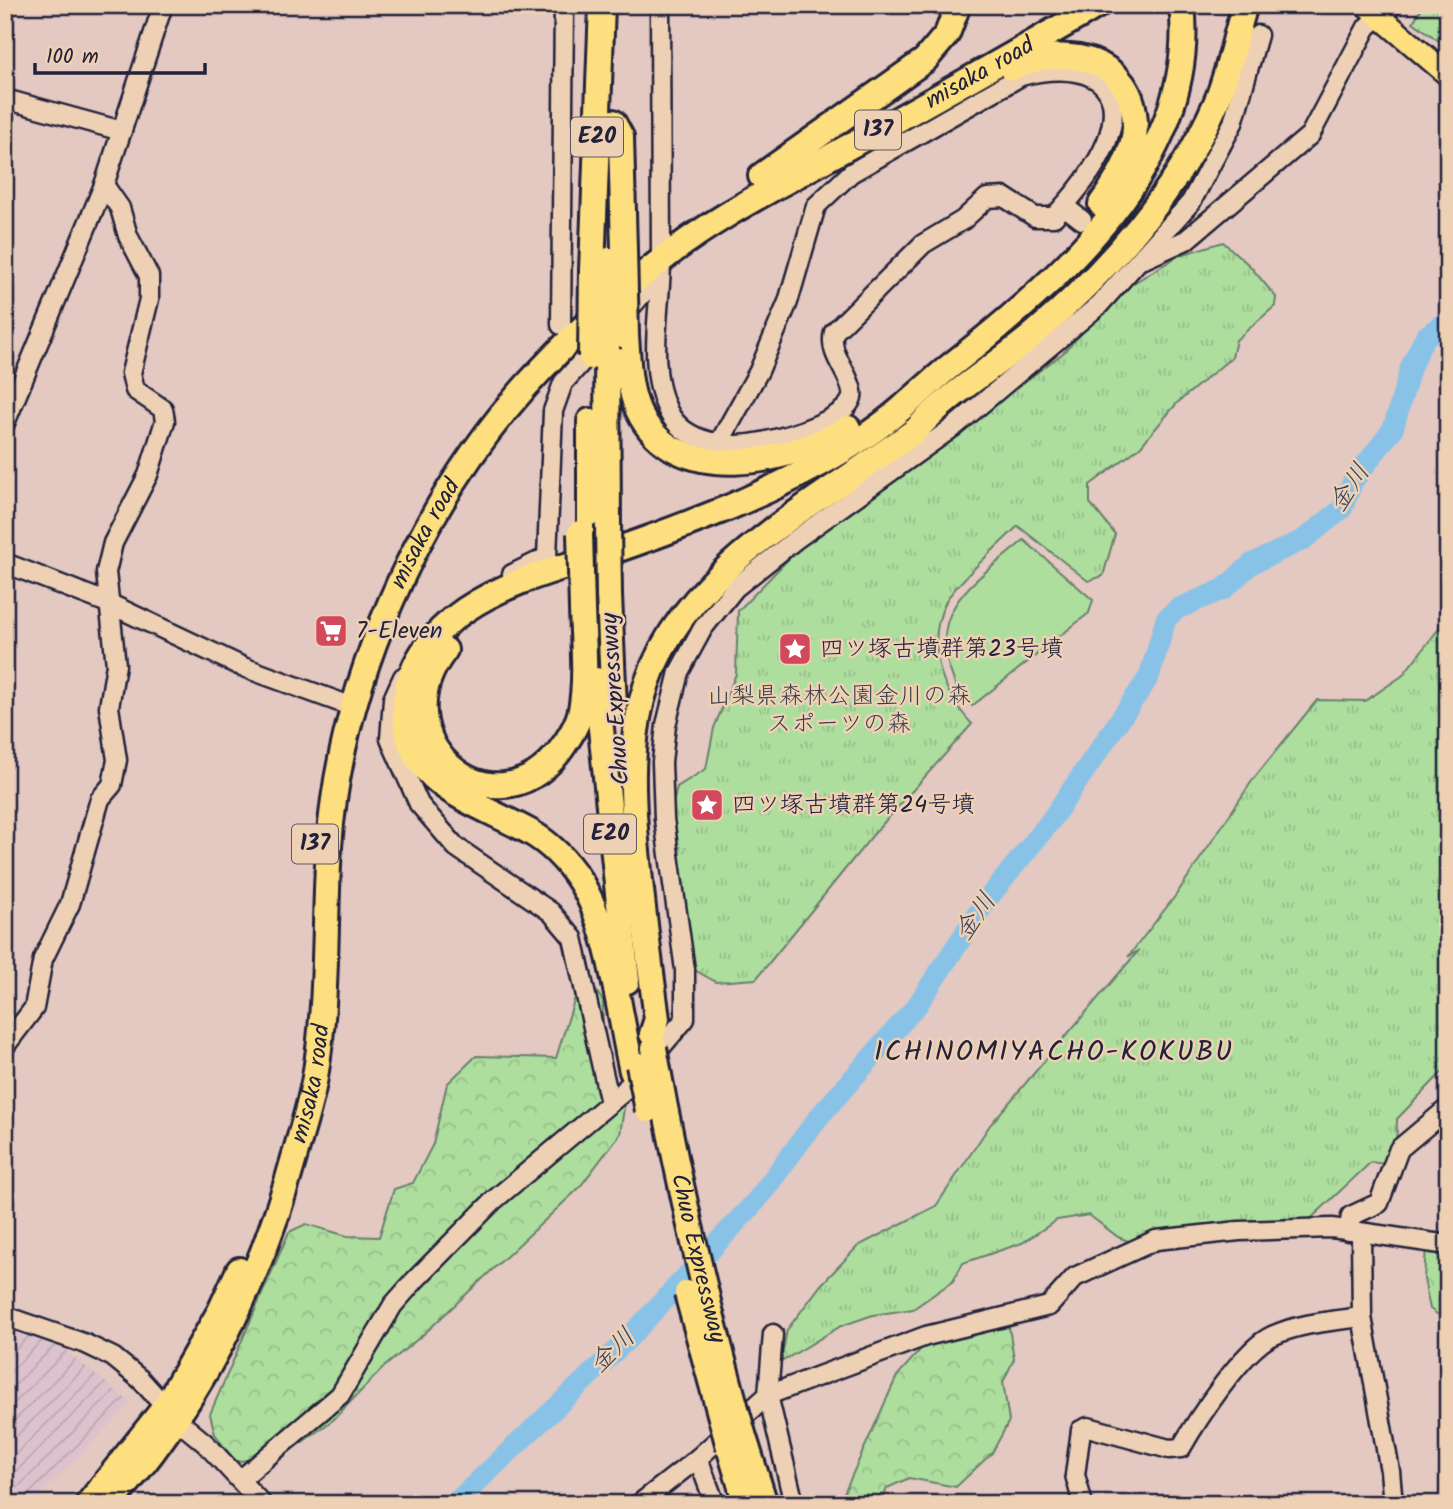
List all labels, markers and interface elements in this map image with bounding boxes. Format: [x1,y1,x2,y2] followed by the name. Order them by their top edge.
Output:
[918,26,1043,120] street label: misaka road
[35,32,205,76] scale bar
[46,41,99,74] text: 100 m
[855,111,901,150] road number: 137
[571,118,623,156] road number: E20
[1318,455,1382,521] water label: 金川
[380,470,472,595] street label: misaka road
[590,611,641,787] street label: Chuo Expressway
[312,612,350,650] supermarket icon: 7-Eleven
[356,612,443,651] place label: 7-Eleven
[776,630,814,668] place icon: 四ツ塚古墳群第23号墳
[820,630,1064,669] place label: 四ツ塚古墳群第23号墳
[707,677,971,744] park label: 山梨県森林公園金川の森 スポーツの森
[688,786,726,824] place icon: 四ツ塚古墳群第24号墳
[732,786,975,825] place label: 四ツ塚古墳群第24号墳
[584,814,636,854] road number: E20
[292,824,338,864] road number: 137
[944,884,1008,950] water label: 金川
[280,1021,341,1148] street label: misaka road
[874,1030,1234,1075] district label: ICHINOMIYACHO-KOKUBU
[660,1170,737,1348] street label: Chuo Expressway
[580,1318,646,1384] water label: 金川

